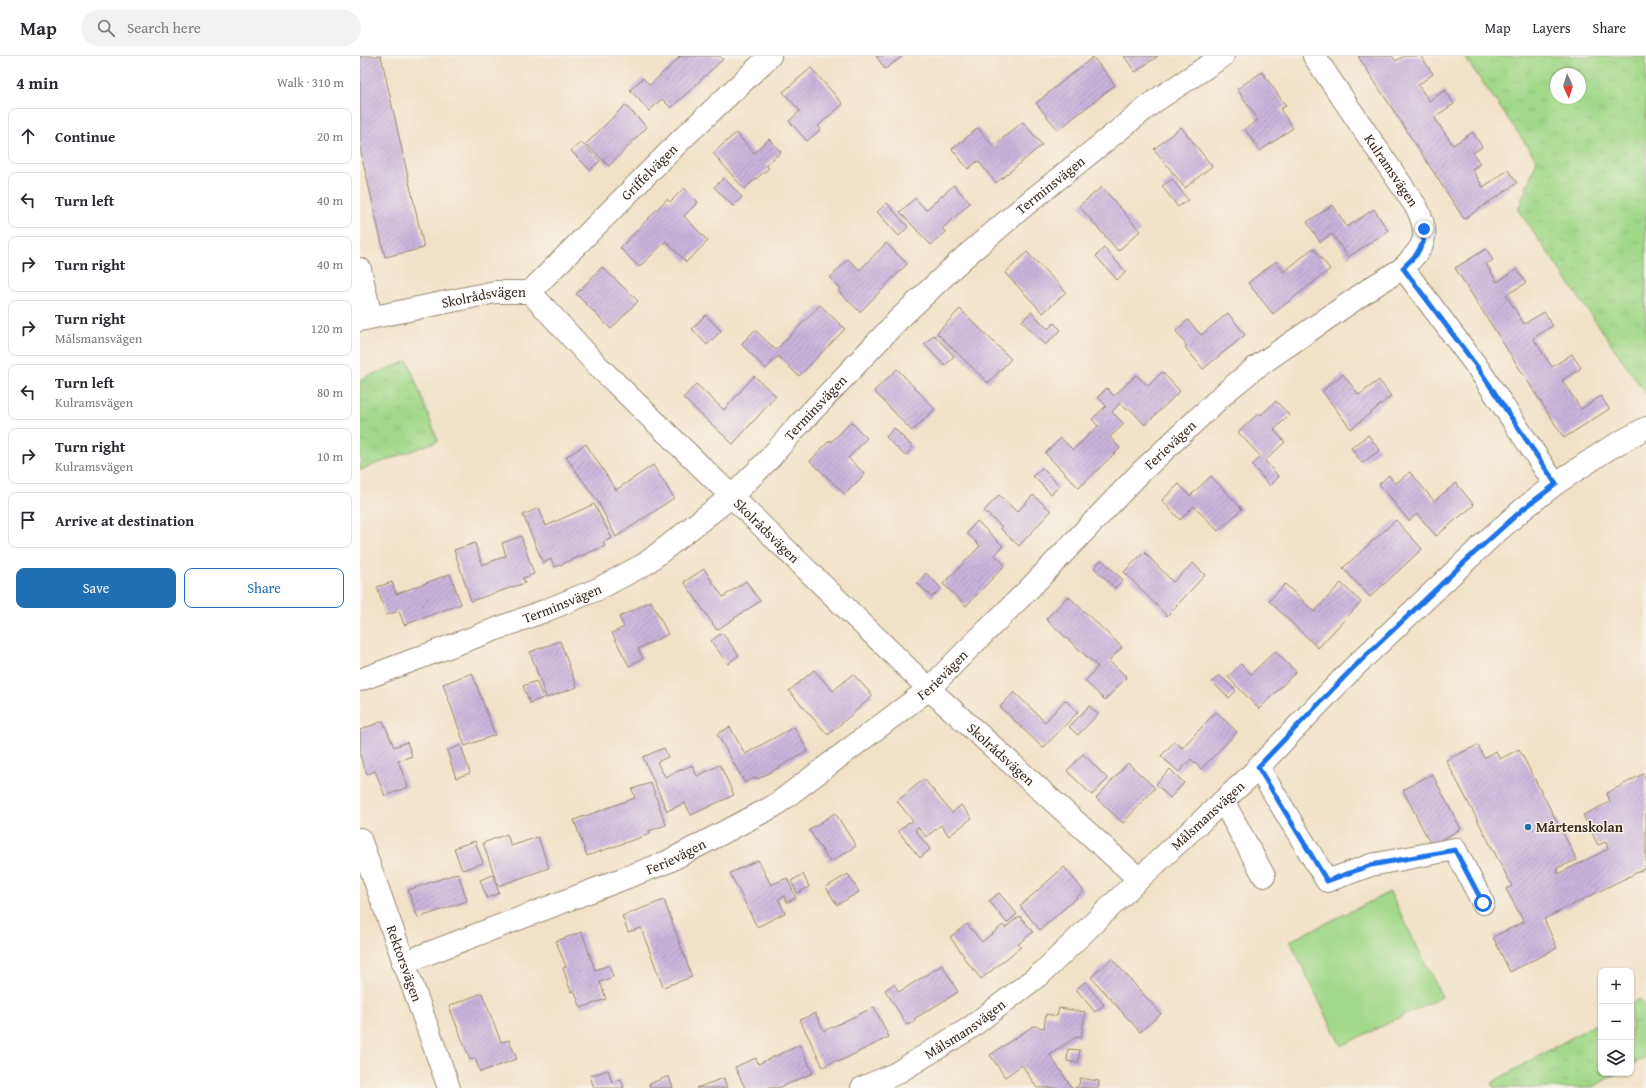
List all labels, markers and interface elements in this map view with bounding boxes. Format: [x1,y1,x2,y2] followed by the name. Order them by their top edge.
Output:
[81,10,361,46] search box
[20,14,57,42] text: Map
[95,17,117,39] icon: search
[127,17,201,38] text: Search here
[1485,18,1511,38] text: Map
[1533,18,1571,38] text: Layers
[1593,18,1626,38] text: Share
[1550,68,1586,104] north arrow
[16,70,58,95] text: 4 min
[277,73,344,92] text: Walk · 310 m
[17,125,39,147] icon: ahead
[55,126,116,147] text: Continue
[317,127,343,146] text: 20 m
[1360,130,1423,211] street label: Kulramsvägen
[616,139,682,205] street label: Griffelvägen
[1011,151,1089,219] street label: Terminsvägen
[17,189,39,211] icon: left
[55,190,114,211] text: Turn left
[317,191,343,210] text: 40 m
[1415,220,1433,238] route end
[17,253,39,275] icon: right
[55,254,126,275] text: Turn right
[317,255,343,274] text: 40 m
[440,282,526,313] street label: Skolrådsvägen
[55,308,126,329] text: Turn right
[17,317,39,339] icon: right
[311,319,343,338] text: 120 m
[55,329,142,348] text: Målsmansvägen
[779,370,851,445] street label: Terminsvägen
[55,372,114,393] text: Turn left
[17,381,39,403] icon: left
[317,383,343,402] text: 80 m
[55,393,133,412] text: Kulramsvägen
[1140,415,1200,474] street label: Ferievägen
[55,436,126,457] text: Turn right
[17,445,39,467] icon: right
[317,447,343,466] text: 10 m
[55,457,133,476] text: Kulramsvägen
[729,494,804,568] street label: Skolrådsvägen
[17,509,39,531] icon: arrive
[55,510,194,531] text: Arrive at destination
[16,568,176,608] button: Save
[184,568,344,608] button: Share
[520,579,605,628] street label: Terminsvägen
[913,645,972,705] street label: Ferievägen
[963,718,1039,790] street label: Skolrådsvägen
[1166,776,1249,855] street label: Målsmansvägen
[1536,817,1624,837] place label: Mårtenskolan
[1523,822,1533,832] marker: Mårtenskolan
[643,833,709,879] street label: Ferievägen
[1474,894,1492,912] route start
[382,922,427,1005] street label: Rektorsvägen
[1598,968,1634,1076] map controls
[1598,968,1634,1004] button: +
[921,994,1010,1064] street label: Målsmansvägen
[1598,1004,1634,1040] button: −
[1598,1040,1634,1076] button: layers

